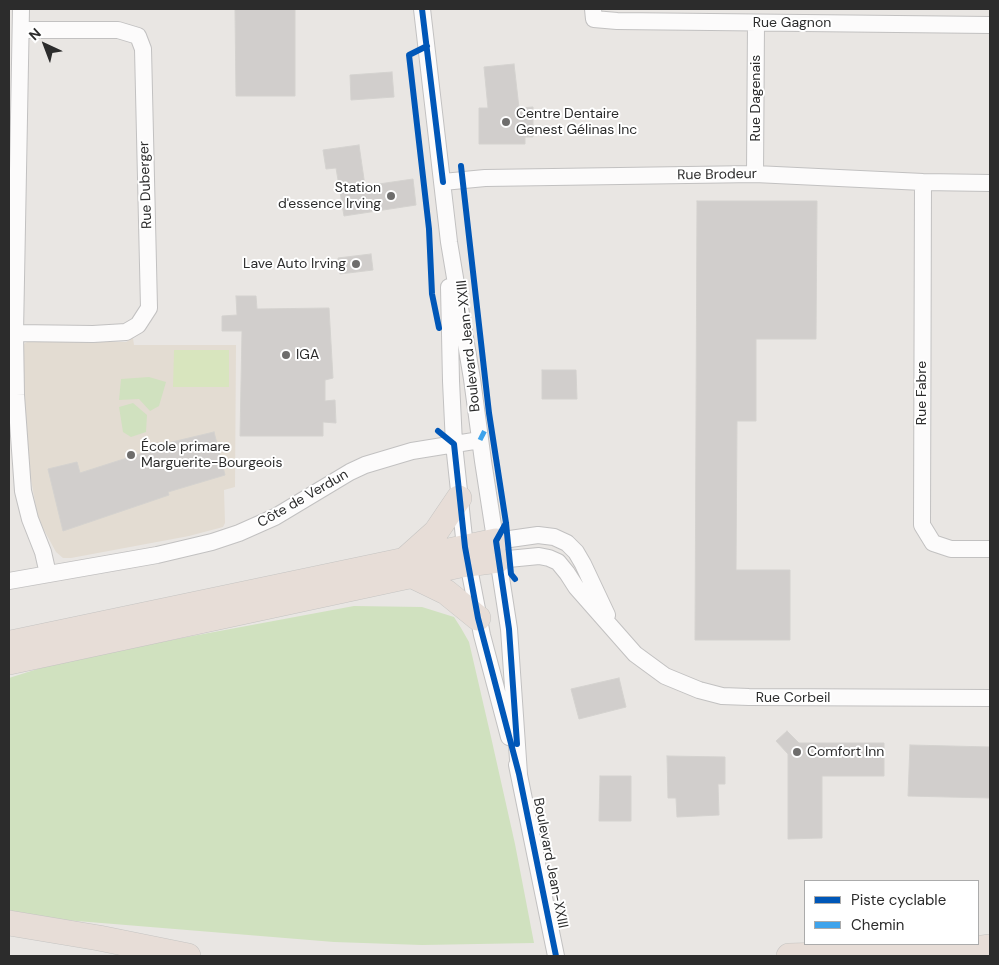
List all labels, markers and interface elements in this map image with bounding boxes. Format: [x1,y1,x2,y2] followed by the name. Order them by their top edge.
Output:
[753,15,831,31] street label: Rue Gagnon
[20,20,70,70] north arrow
[25,24,45,44] text: N
[748,55,764,141] street label: Rue Dagenais
[516,106,637,138] place label: Centre Dentaire Genest Gélinas Inc
[500,116,512,128] marker: Centre Dentaire Genest Gélinas Inc
[136,141,156,229] street label: Rue Duberger
[677,166,757,184] street label: Rue Brodeur
[278,180,381,212] place label: Station d'essence Irving
[385,190,397,202] marker: Station d'essence Irving
[243,256,346,272] place label: Lave Auto Irving
[350,258,362,270] marker: Lave Auto Irving
[454,279,484,413] street label: Boulevard Jean-XXIII
[296,347,319,363] place label: IGA
[280,349,292,361] marker: IGA
[914,361,930,425] street label: Rue Fabre
[141,439,282,472] place label: École primare Marguerite-Bourgeois
[125,449,137,461] marker: École primare Marguerite-Bourgeois
[255,466,351,532] street label: Côte de Verdun
[756,690,830,706] street label: Rue Corbeil
[807,744,884,760] place label: Comfort Inn
[791,746,803,758] marker: Comfort Inn
[529,796,571,930] street label: Boulevard Jean-XXIII
[804,880,979,945] legend
[851,890,946,910] text: Piste cyclable
[851,915,904,935] text: Chemin

